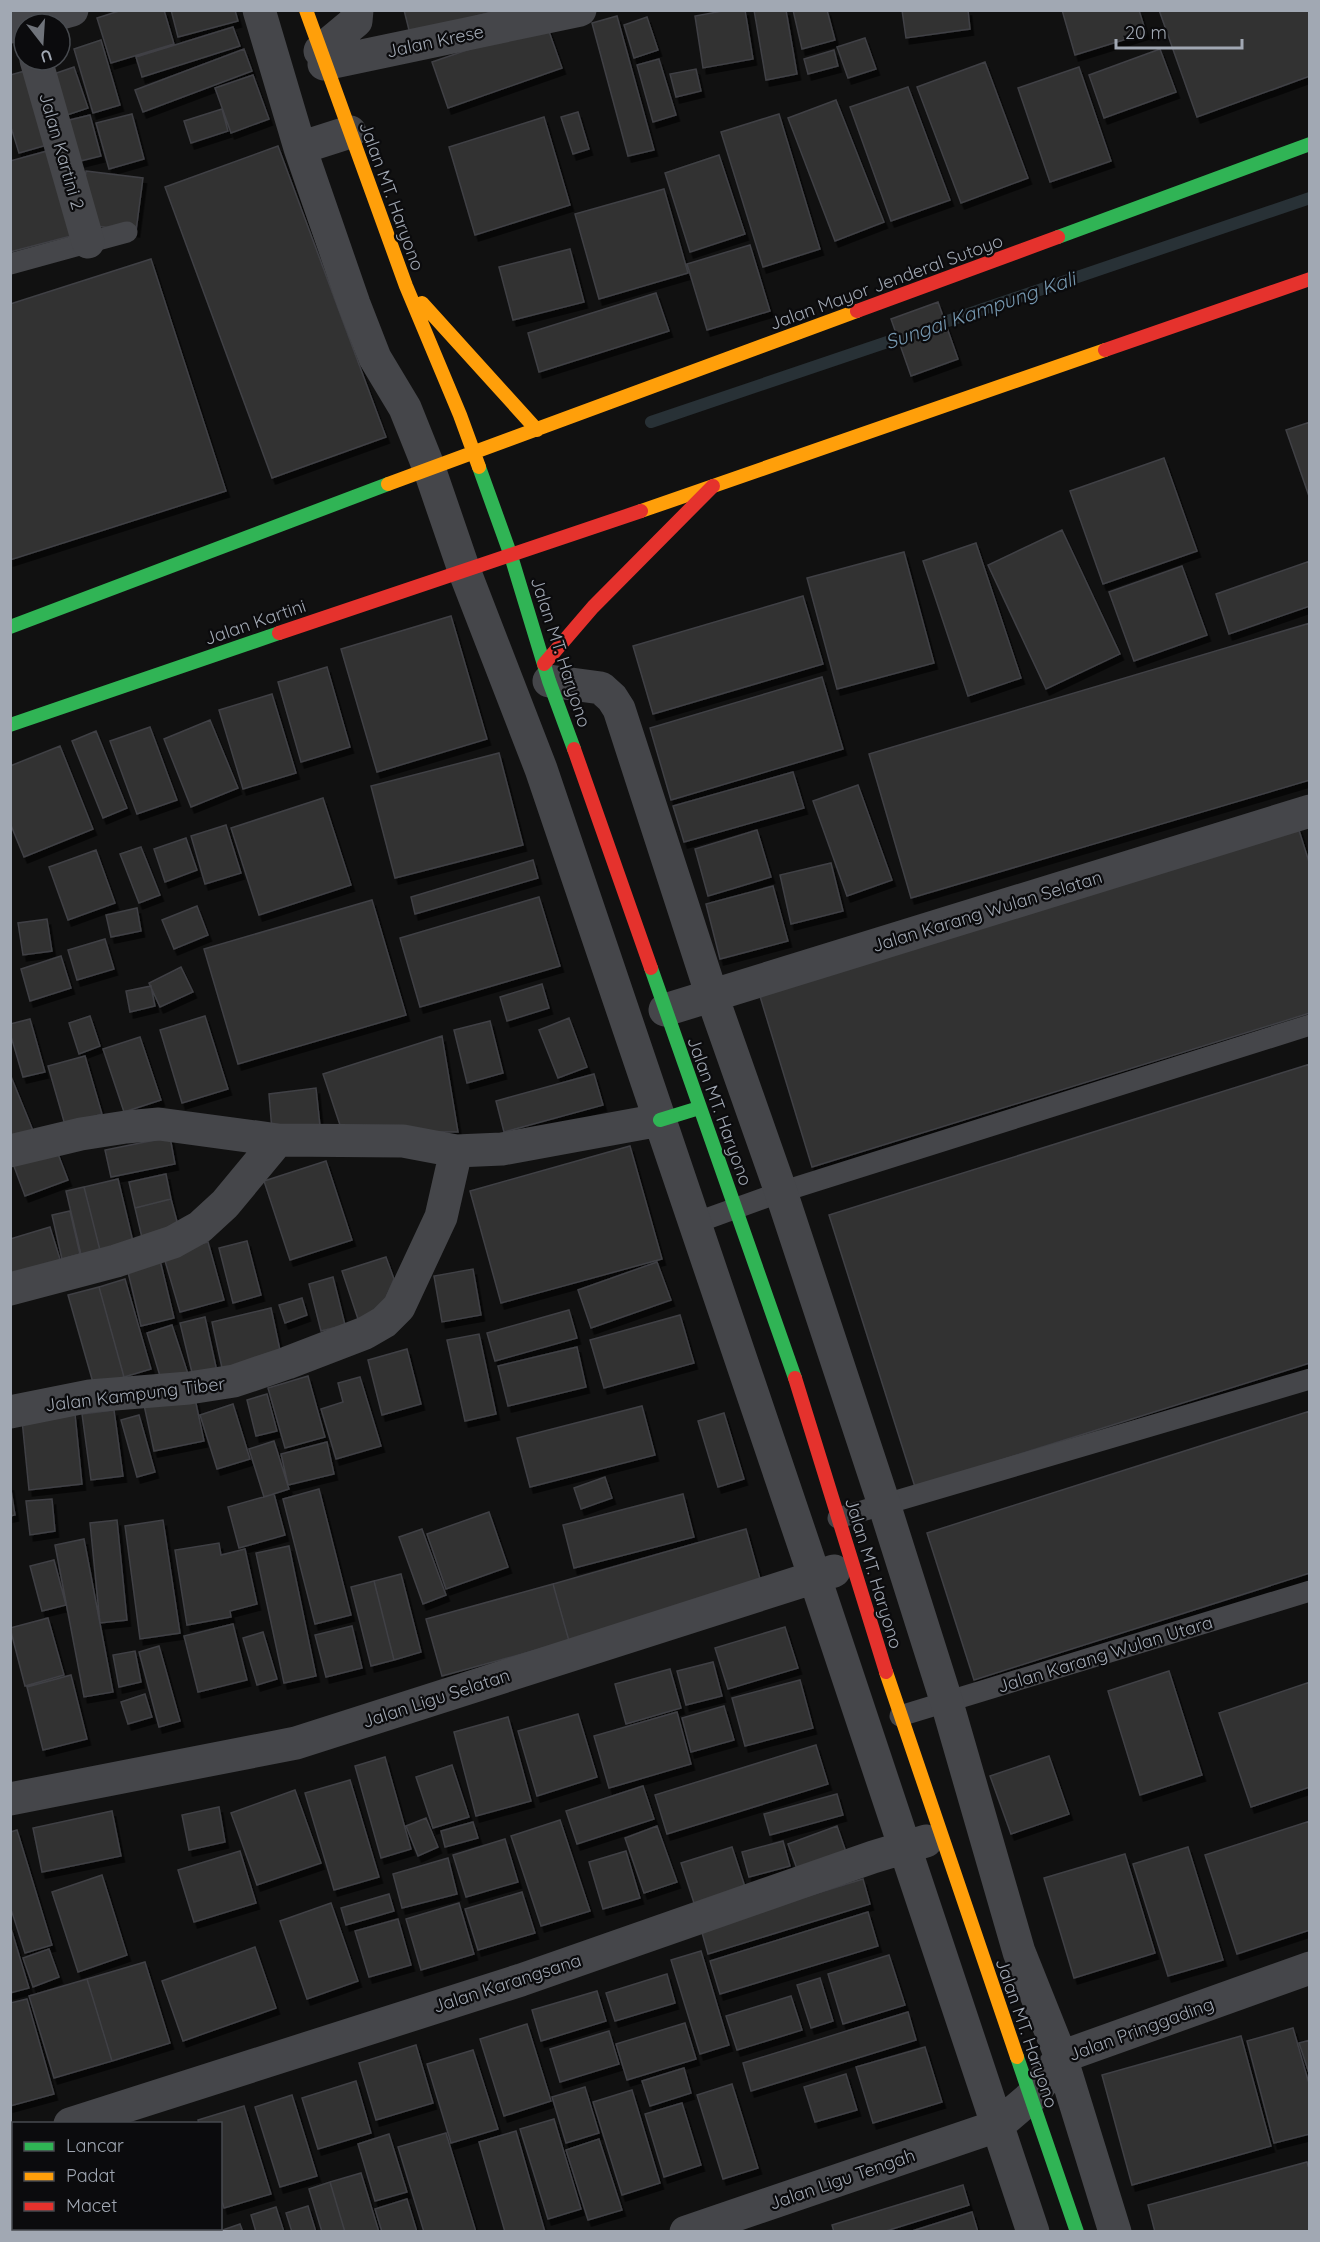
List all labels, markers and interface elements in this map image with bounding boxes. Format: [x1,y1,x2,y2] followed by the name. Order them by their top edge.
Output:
[12,12,72,72] north arrow
[1116,12,1242,50] scale bar
[384,19,486,63] street label: Jalan Krese
[1125,21,1167,44] text: 20 m
[38,45,55,68] text: U
[34,90,90,212] street label: Jalan Kartini 2
[354,118,430,274] street label: Jalan MT. Haryono
[766,229,1006,335] street label: Jalan Mayor Jenderal Sutoyo
[881,265,1081,354] water label: Sungai Kampung Kali
[526,574,596,730] street label: Jalan MT. Haryono
[201,594,309,650] street label: Jalan Kartini
[869,865,1105,957] street label: Jalan Karang Wulan Selatan
[682,1033,758,1189] street label: Jalan MT. Haryono
[44,1372,227,1416] street label: Jalan Kampung Tiber
[840,1495,908,1651] street label: Jalan MT. Haryono
[994,1610,1216,1698] street label: Jalan Karang Wulan Utara
[359,1663,513,1733] street label: Jalan Ligu Selatan
[430,1948,584,2018] street label: Jalan Karangsana
[991,1955,1063,2111] street label: Jalan MT. Haryono
[1065,1992,1217,2066] street label: Jalan Pringgading
[12,2122,222,2230] legend
[66,2134,124,2157] text: Lancar
[766,2143,918,2215] street label: Jalan Ligu Tengah
[66,2164,115,2187] text: Padat
[66,2194,117,2217] text: Macet

